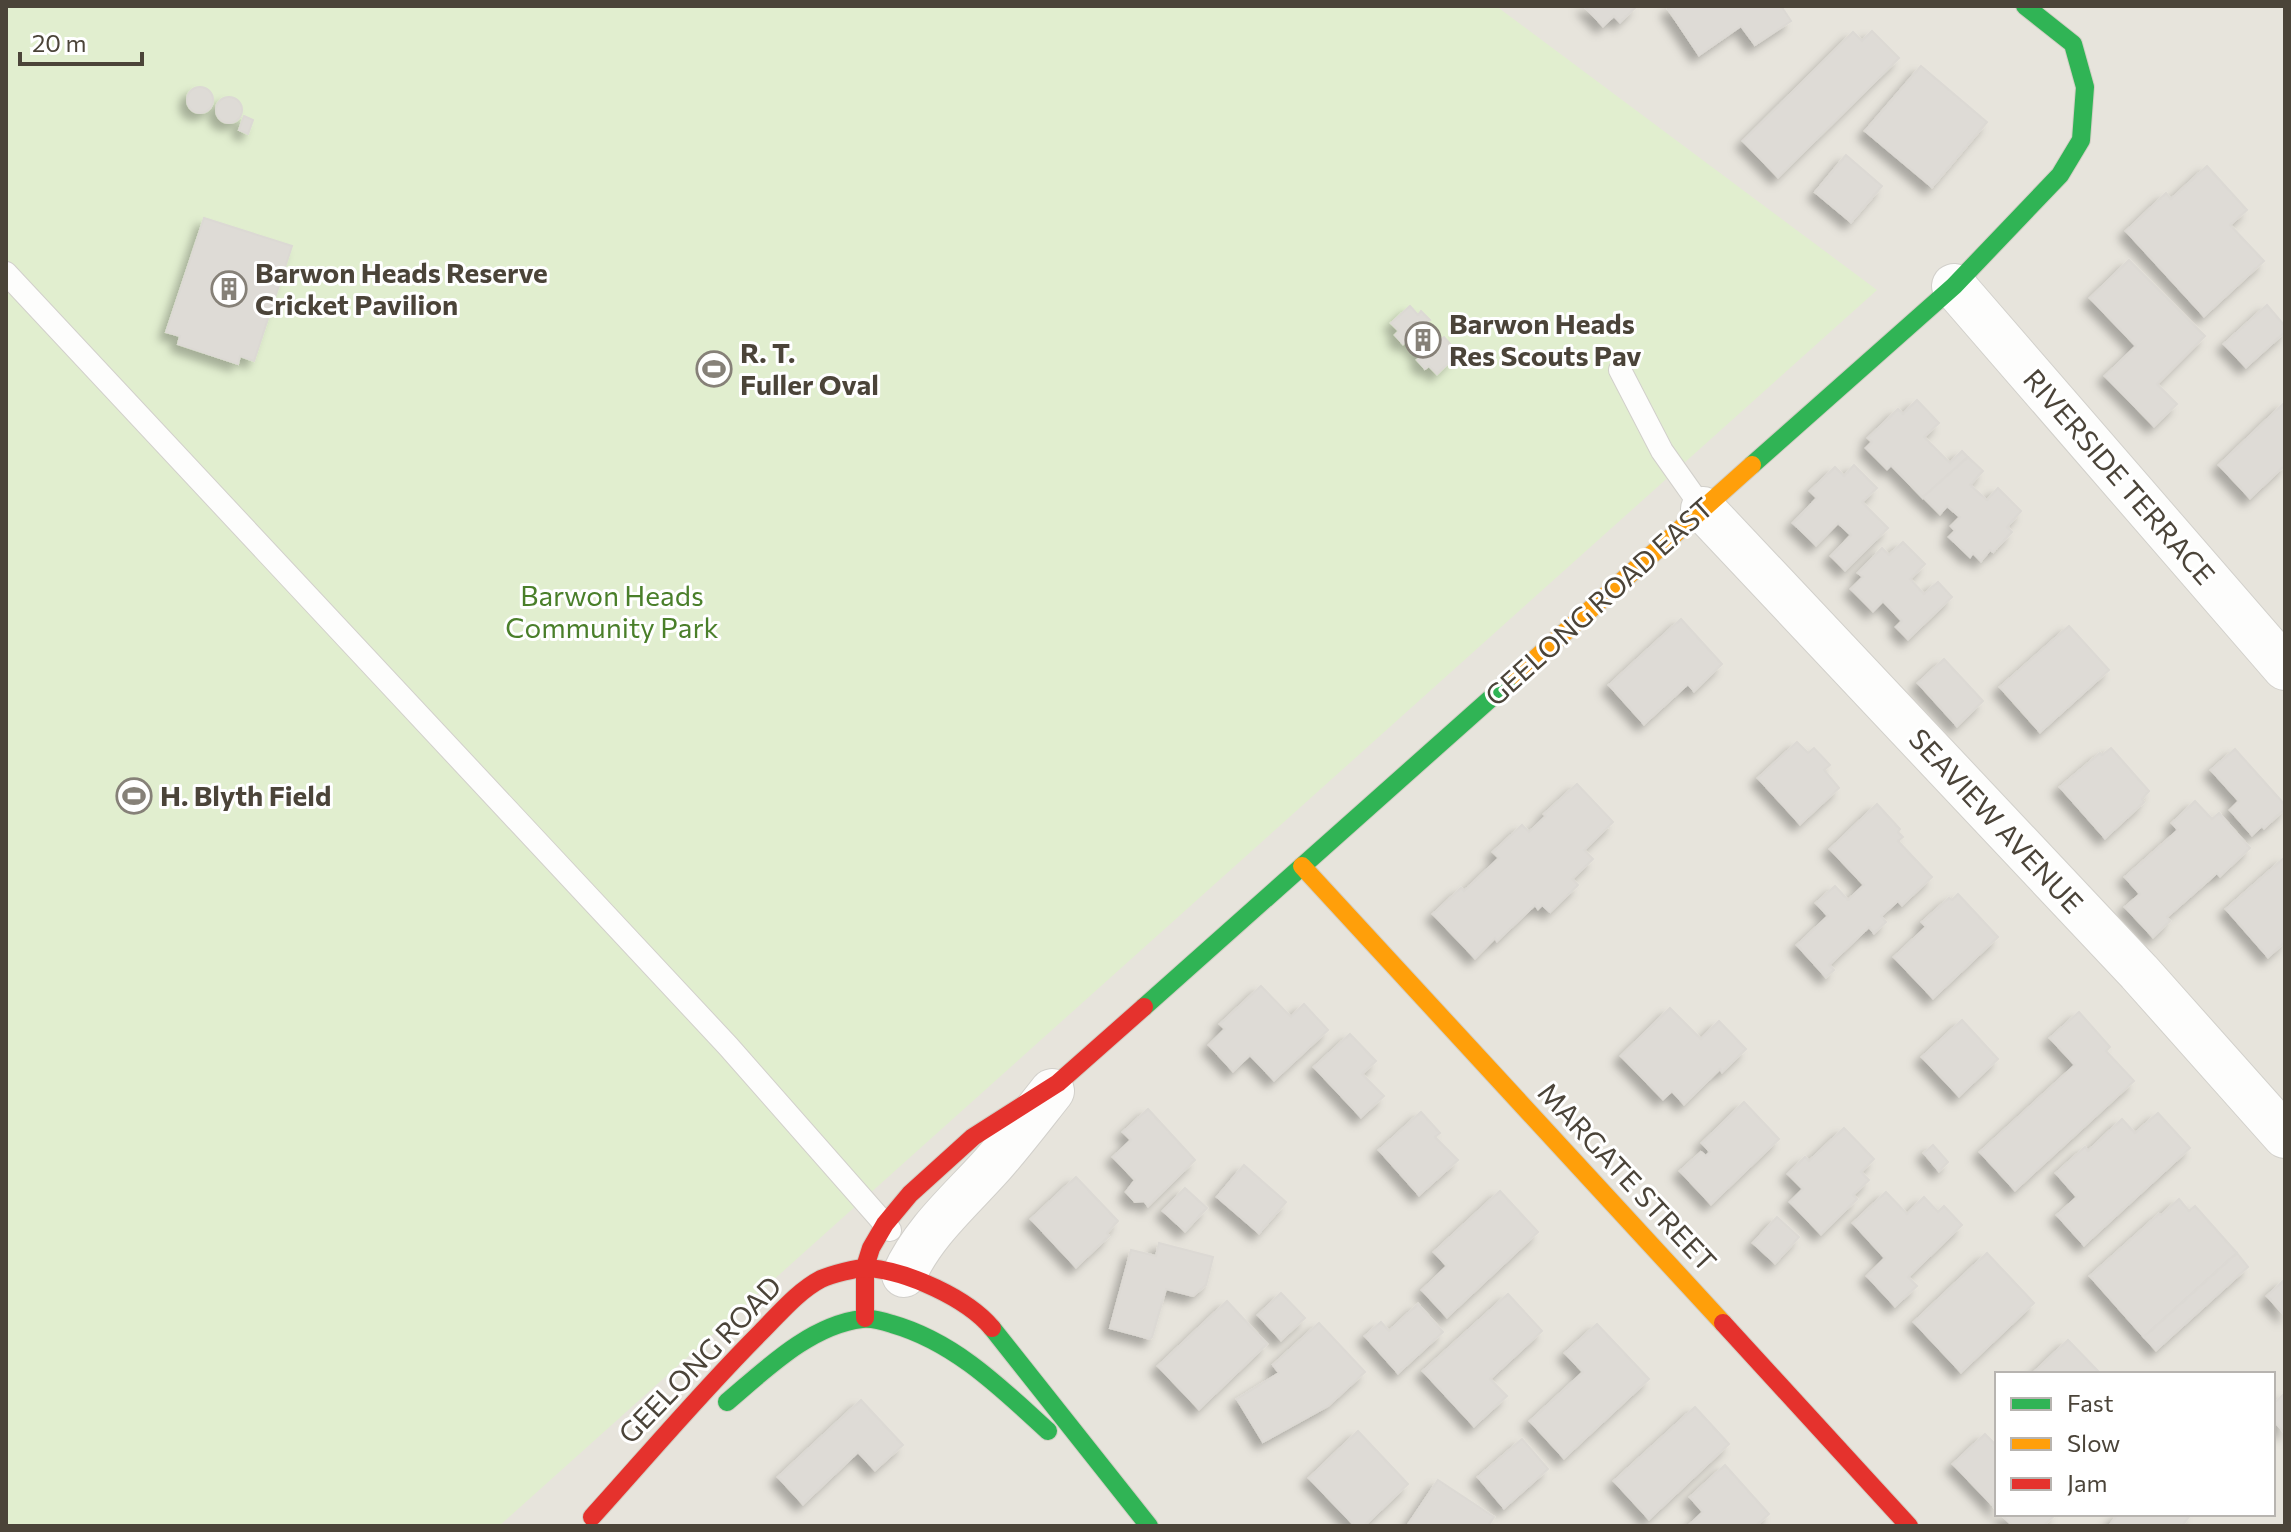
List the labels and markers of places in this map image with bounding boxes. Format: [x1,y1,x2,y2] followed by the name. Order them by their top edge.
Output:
[255,255,548,321] place label: Barwon Heads Reserve Cricket Pavilion
[210,270,248,308] building icon: Barwon Heads Reserve Cricket Pavilion
[1449,306,1642,372] place label: Barwon Heads Res Scouts Pav
[1404,321,1442,359] building icon: Barwon Heads Res Scouts Pav
[740,335,879,401] place label: R. T. Fuller Oval
[695,350,733,388] sports icon: R. T. Fuller Oval
[115,777,153,815] sports icon: H. Blyth Field
[160,778,331,812] place label: H. Blyth Field

